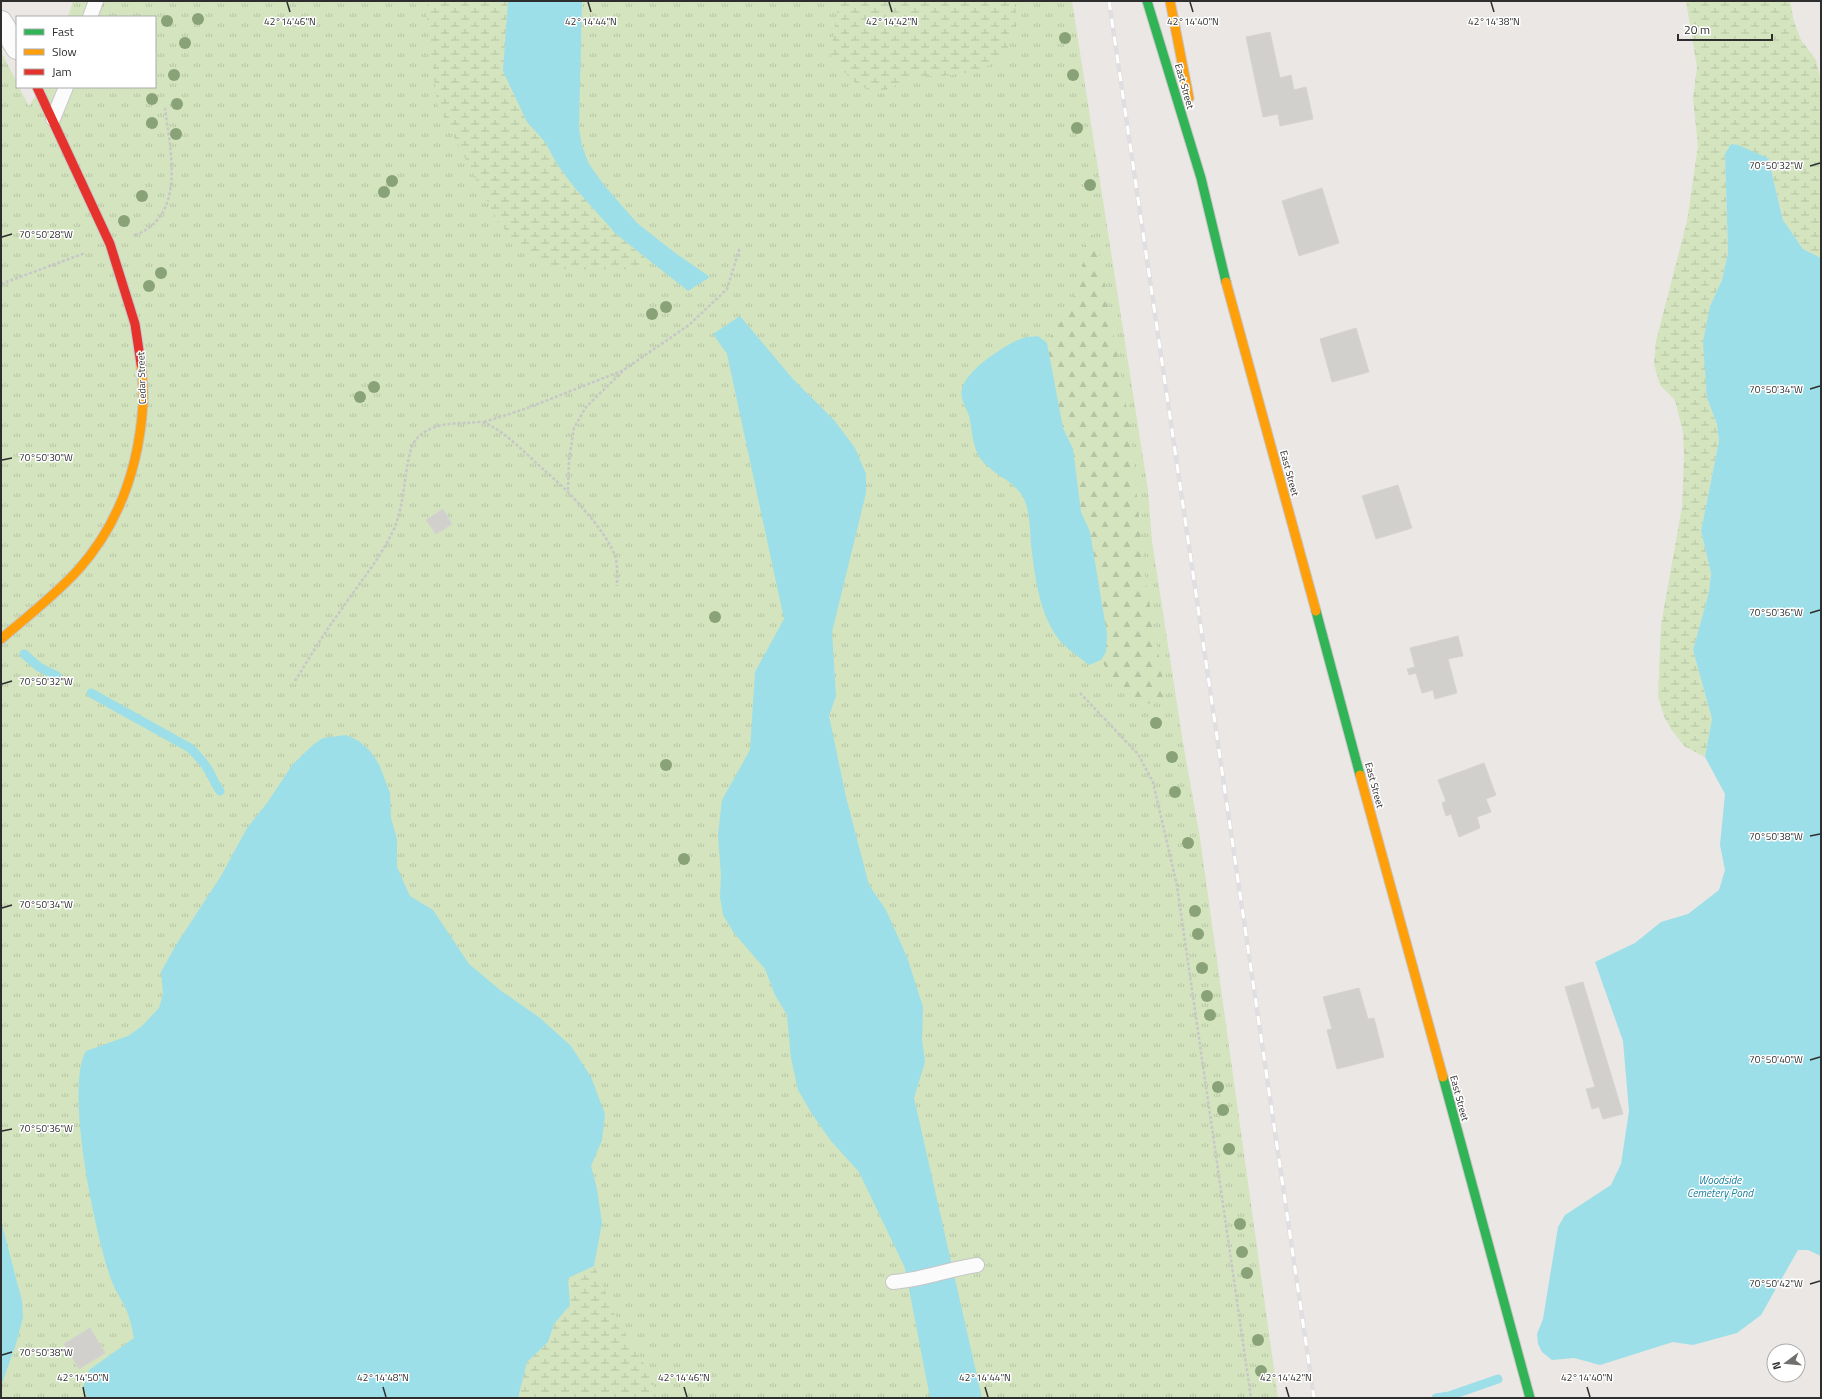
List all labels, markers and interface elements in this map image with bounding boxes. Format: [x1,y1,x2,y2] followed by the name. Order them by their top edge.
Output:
[264,14,316,29] text: 42°14'46"N
[565,14,617,29] text: 42°14'44"N
[866,14,918,29] text: 42°14'42"N
[1167,14,1219,29] text: 42°14'40"N
[1468,14,1520,29] text: 42°14'38"N
[16,16,156,88] legend
[1678,16,1772,42] scale bar
[1684,20,1710,39] text: 20 m
[52,22,75,41] text: Fast
[52,42,77,61] text: Slow
[52,62,72,81] text: Jam
[1171,62,1198,111] street label: East Street
[1749,158,1803,173] text: 70°50'32"W
[19,227,73,242] text: 70°50'28"W
[133,351,150,404] street label: Cedar Street
[1749,382,1803,397] text: 70°50'34"W
[1276,449,1303,498] street label: East Street
[19,450,73,465] text: 70°50'30"W
[1749,605,1803,620] text: 70°50'36"W
[19,674,73,689] text: 70°50'32"W
[1361,761,1388,810] street label: East Street
[1749,829,1803,844] text: 70°50'38"W
[19,897,73,912] text: 70°50'34"W
[1749,1052,1803,1067] text: 70°50'40"W
[1446,1074,1473,1123] street label: East Street
[19,1121,73,1136] text: 70°50'36"W
[1687,1172,1755,1201] water label: Woodside Cemetery Pond
[1749,1276,1803,1291] text: 70°50'42"W
[1766,1343,1806,1383] north arrow
[19,1345,73,1360] text: 70°50'38"W
[1768,1360,1785,1372] text: N
[57,1370,109,1385] text: 42°14'50"N
[357,1370,409,1385] text: 42°14'48"N
[658,1370,710,1385] text: 42°14'46"N
[959,1370,1011,1385] text: 42°14'44"N
[1260,1370,1312,1385] text: 42°14'42"N
[1561,1370,1613,1385] text: 42°14'40"N

